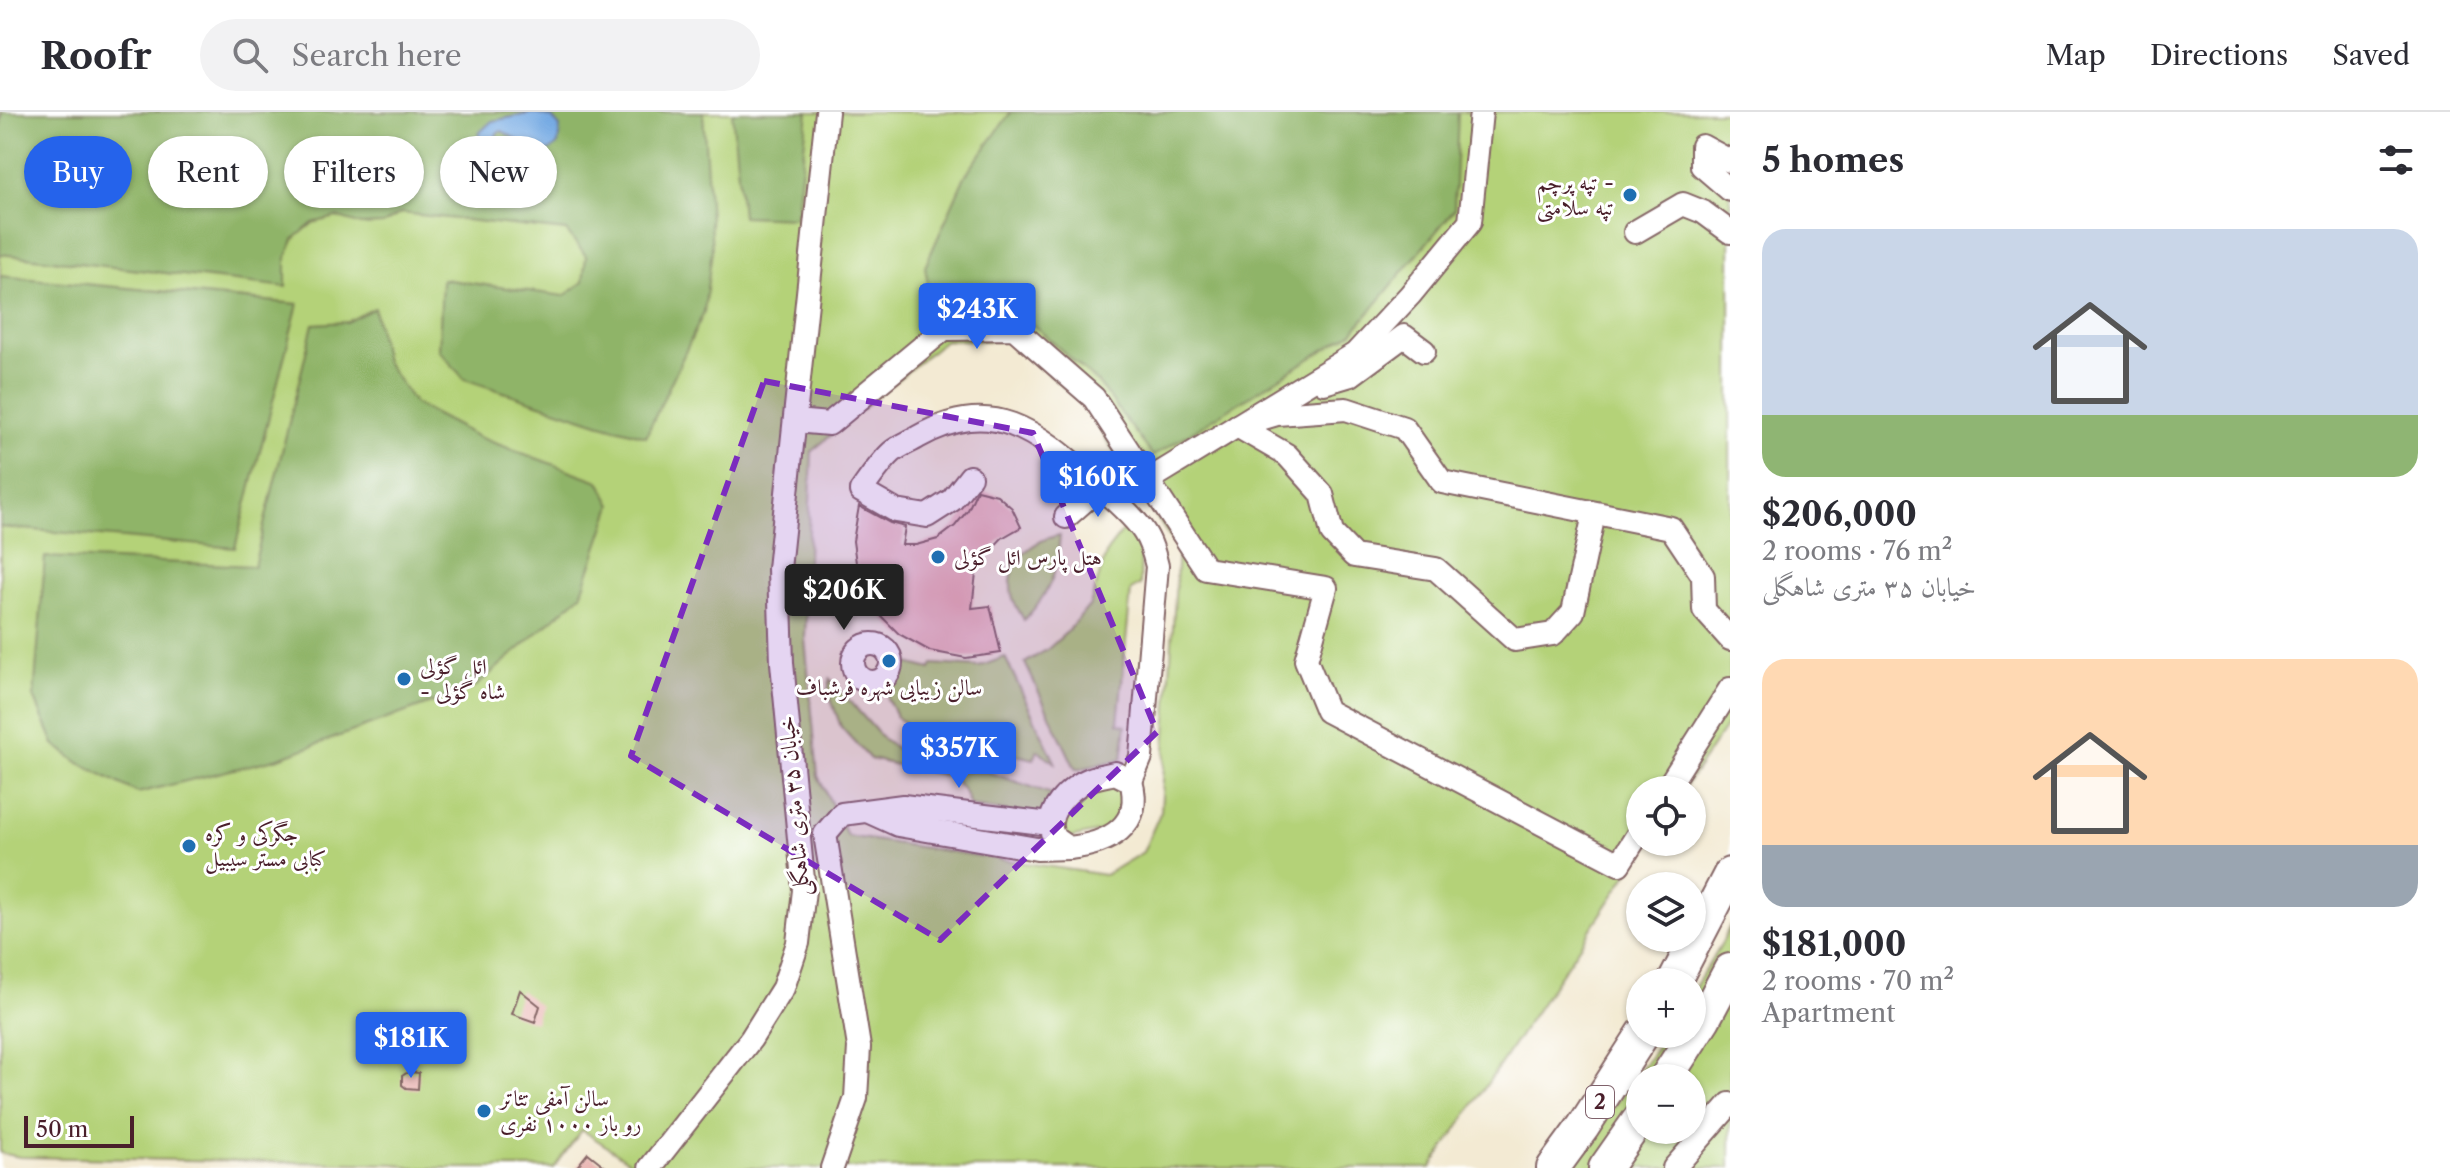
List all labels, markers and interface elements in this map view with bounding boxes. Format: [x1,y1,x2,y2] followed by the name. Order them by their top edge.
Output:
[200,19,760,91] search box
[40,32,152,79] text: Roofr
[228,33,272,77] icon: search
[292,37,462,74] text: Search here
[2046,38,2106,72] text: Map
[2150,38,2288,72] text: Directions
[2332,38,2410,72] text: Saved
[24,136,132,208] chip: Buy
[148,136,268,208] chip: Rent
[284,136,424,208] chip: Filters
[440,136,557,208] chip: New
[2374,138,2418,182] icon: filters
[1762,139,1904,181] text: 5 homes
[1537,169,1614,223] place label: تپه پرچم - تپه سلامتی
[1621,186,1639,204] marker: تپه پرچم - تپه سلامتی
[2018,281,2162,425] icon: home
[921,283,1033,351] pin: $243K
[937,293,1017,325] text: $243K
[1042,451,1154,519] pin: $160K
[1058,461,1138,493] text: $160K
[1762,493,1917,535] text: $206,000
[1762,535,1952,567] text: 2 rooms · 76 m²
[954,544,1102,574] place label: هتل پارس ائل گؤلی
[929,548,947,566] marker: هتل پارس ائل گؤلی
[788,564,900,632] pin: $206K
[1762,571,1976,603] text: خیابان ۳۵ متری شاهگلی
[803,574,885,606] text: $206K
[880,652,898,670] marker: سالن زیبایی شهره فرشباف
[420,653,505,705] place label: ائل گؤلی - شاه گؤلی
[395,670,413,688] marker: ائل گؤلی - شاه گؤلی
[796,674,982,703] place label: سالن زیبایی شهره فرشباف
[2018,711,2162,855] icon: home
[773,714,818,897] street label: خیابان ۳۵ متری شاهگلی
[903,722,1015,790] pin: $357K
[920,732,998,764] text: $357K
[1626,776,1706,1144] map controls
[1626,776,1706,856] button: locate
[205,820,326,875] place label: جگرکی و کره کبابی مستر سیبیل
[180,837,198,855] marker: جگرکی و کره کبابی مستر سیبیل
[1626,872,1706,952] button: layers
[1762,923,1906,965] text: $181,000
[1762,965,1954,997] text: 2 rooms · 70 m²
[1626,968,1706,1048] button: +
[1762,997,1895,1029] text: Apartment
[355,1012,467,1080] pin: $181K
[374,1022,448,1054] text: $181K
[1626,1064,1706,1144] button: −
[498,1085,642,1138] place label: سالن آمفی تئاتر رو باز ۱۰۰۰ نفری
[1586,1086,1614,1118] road number: 2
[475,1102,493,1120] marker: سالن آمفی تئاتر رو باز ۱۰۰۰ نفری
[24,1112,134,1148] scale bar
[36,1116,88,1143] text: 50 m

